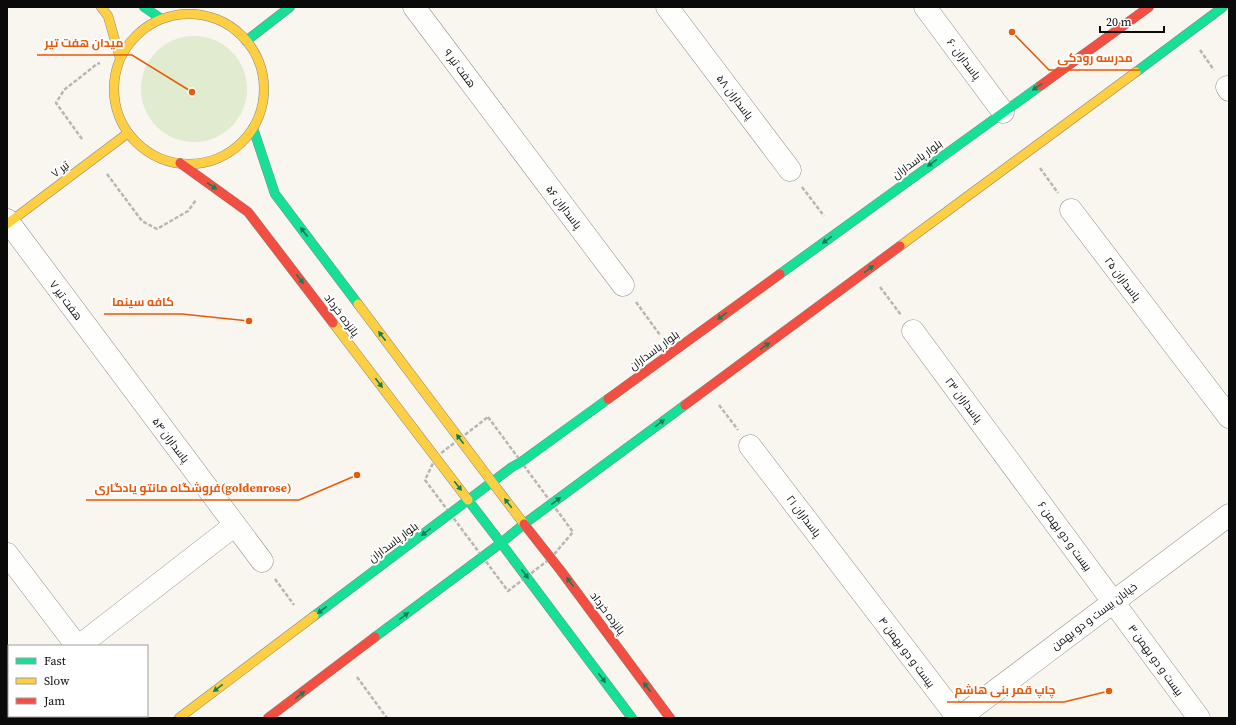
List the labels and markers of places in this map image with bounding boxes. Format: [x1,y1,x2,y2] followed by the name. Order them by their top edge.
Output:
[37,31,132,55] callout: میدان هفت تیر
[1049,46,1140,70] callout: مدرسه رودکی
[104,290,182,314] callout: کافه سینما
[86,476,299,500] callout: فروشگاه مانتو یادگاری(goldenrose)
[947,678,1064,702] callout: چاپ قمر بنی هاشم

